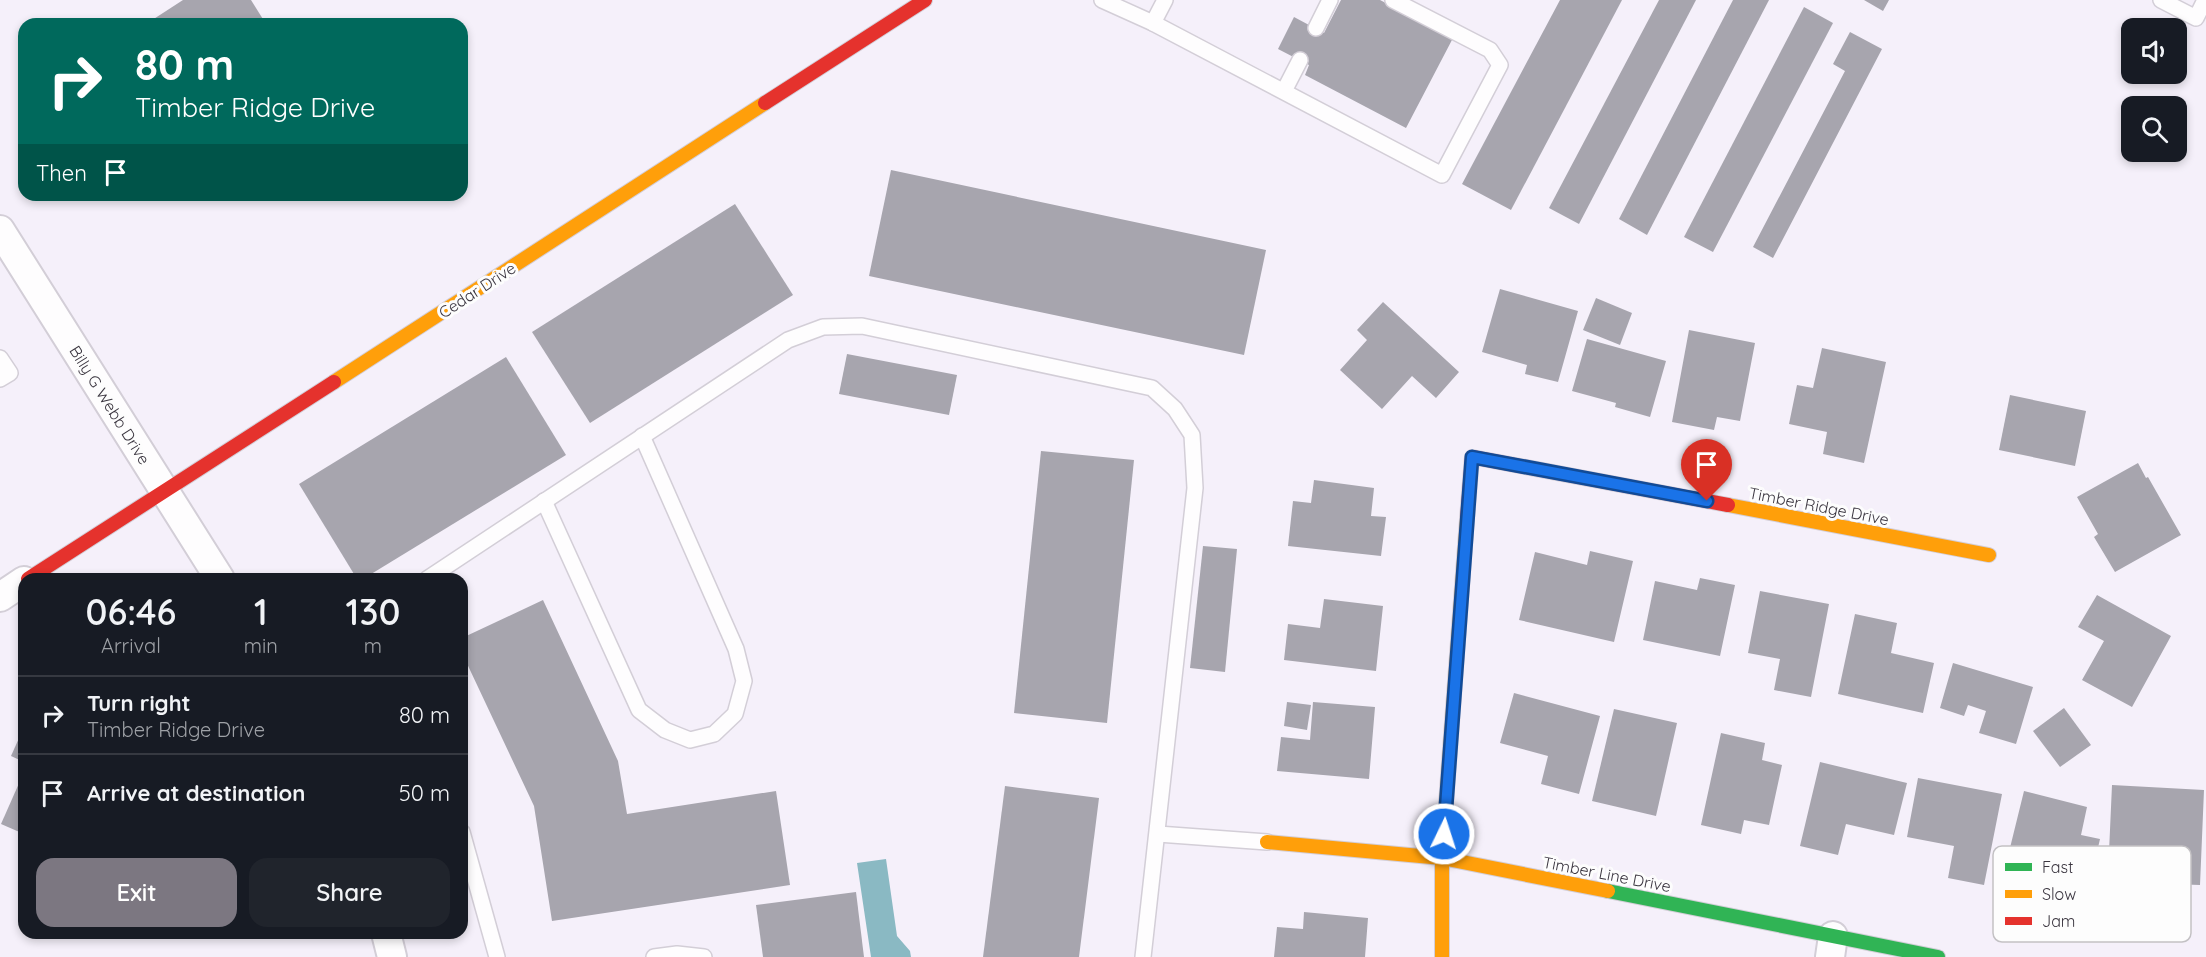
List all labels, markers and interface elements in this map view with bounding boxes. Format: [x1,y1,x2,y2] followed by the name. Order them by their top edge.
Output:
[2121,18,2187,162] map controls
[2121,18,2187,84] button: sound
[135,38,234,91] text: 80 m
[36,42,114,120] icon: right
[135,90,375,124] text: Timber Ridge Drive
[2121,96,2187,162] button: search
[99,156,132,189] icon: arrive
[36,159,87,187] text: Then
[435,258,519,322] street label: Cedar Drive
[65,342,155,468] street label: Billy G Webb Drive
[1681,439,1732,501] pin
[1690,448,1723,481] icon: arrive
[1747,483,1891,529] street label: Timber Ridge Drive
[86,589,176,634] text: 06:46
[254,589,268,634] text: 1
[346,589,400,634] text: 130
[101,633,161,658] text: Arrival
[244,633,278,658] text: min
[364,633,382,658] text: m
[87,689,191,717] text: Turn right
[36,699,69,732] icon: right
[399,701,450,729] text: 80 m
[87,717,265,742] text: Timber Ridge Drive
[36,777,69,810] icon: arrive
[87,779,305,807] text: Arrive at destination
[399,779,450,807] text: 50 m
[1412,802,1476,866] position arrow
[1993,846,2191,942] legend
[1541,852,1673,896] street label: Timber Line Drive
[2042,857,2073,877] text: Fast
[36,858,237,927] button: Exit
[249,858,450,927] button: Share
[2042,884,2076,904] text: Slow
[2042,911,2075,931] text: Jam

